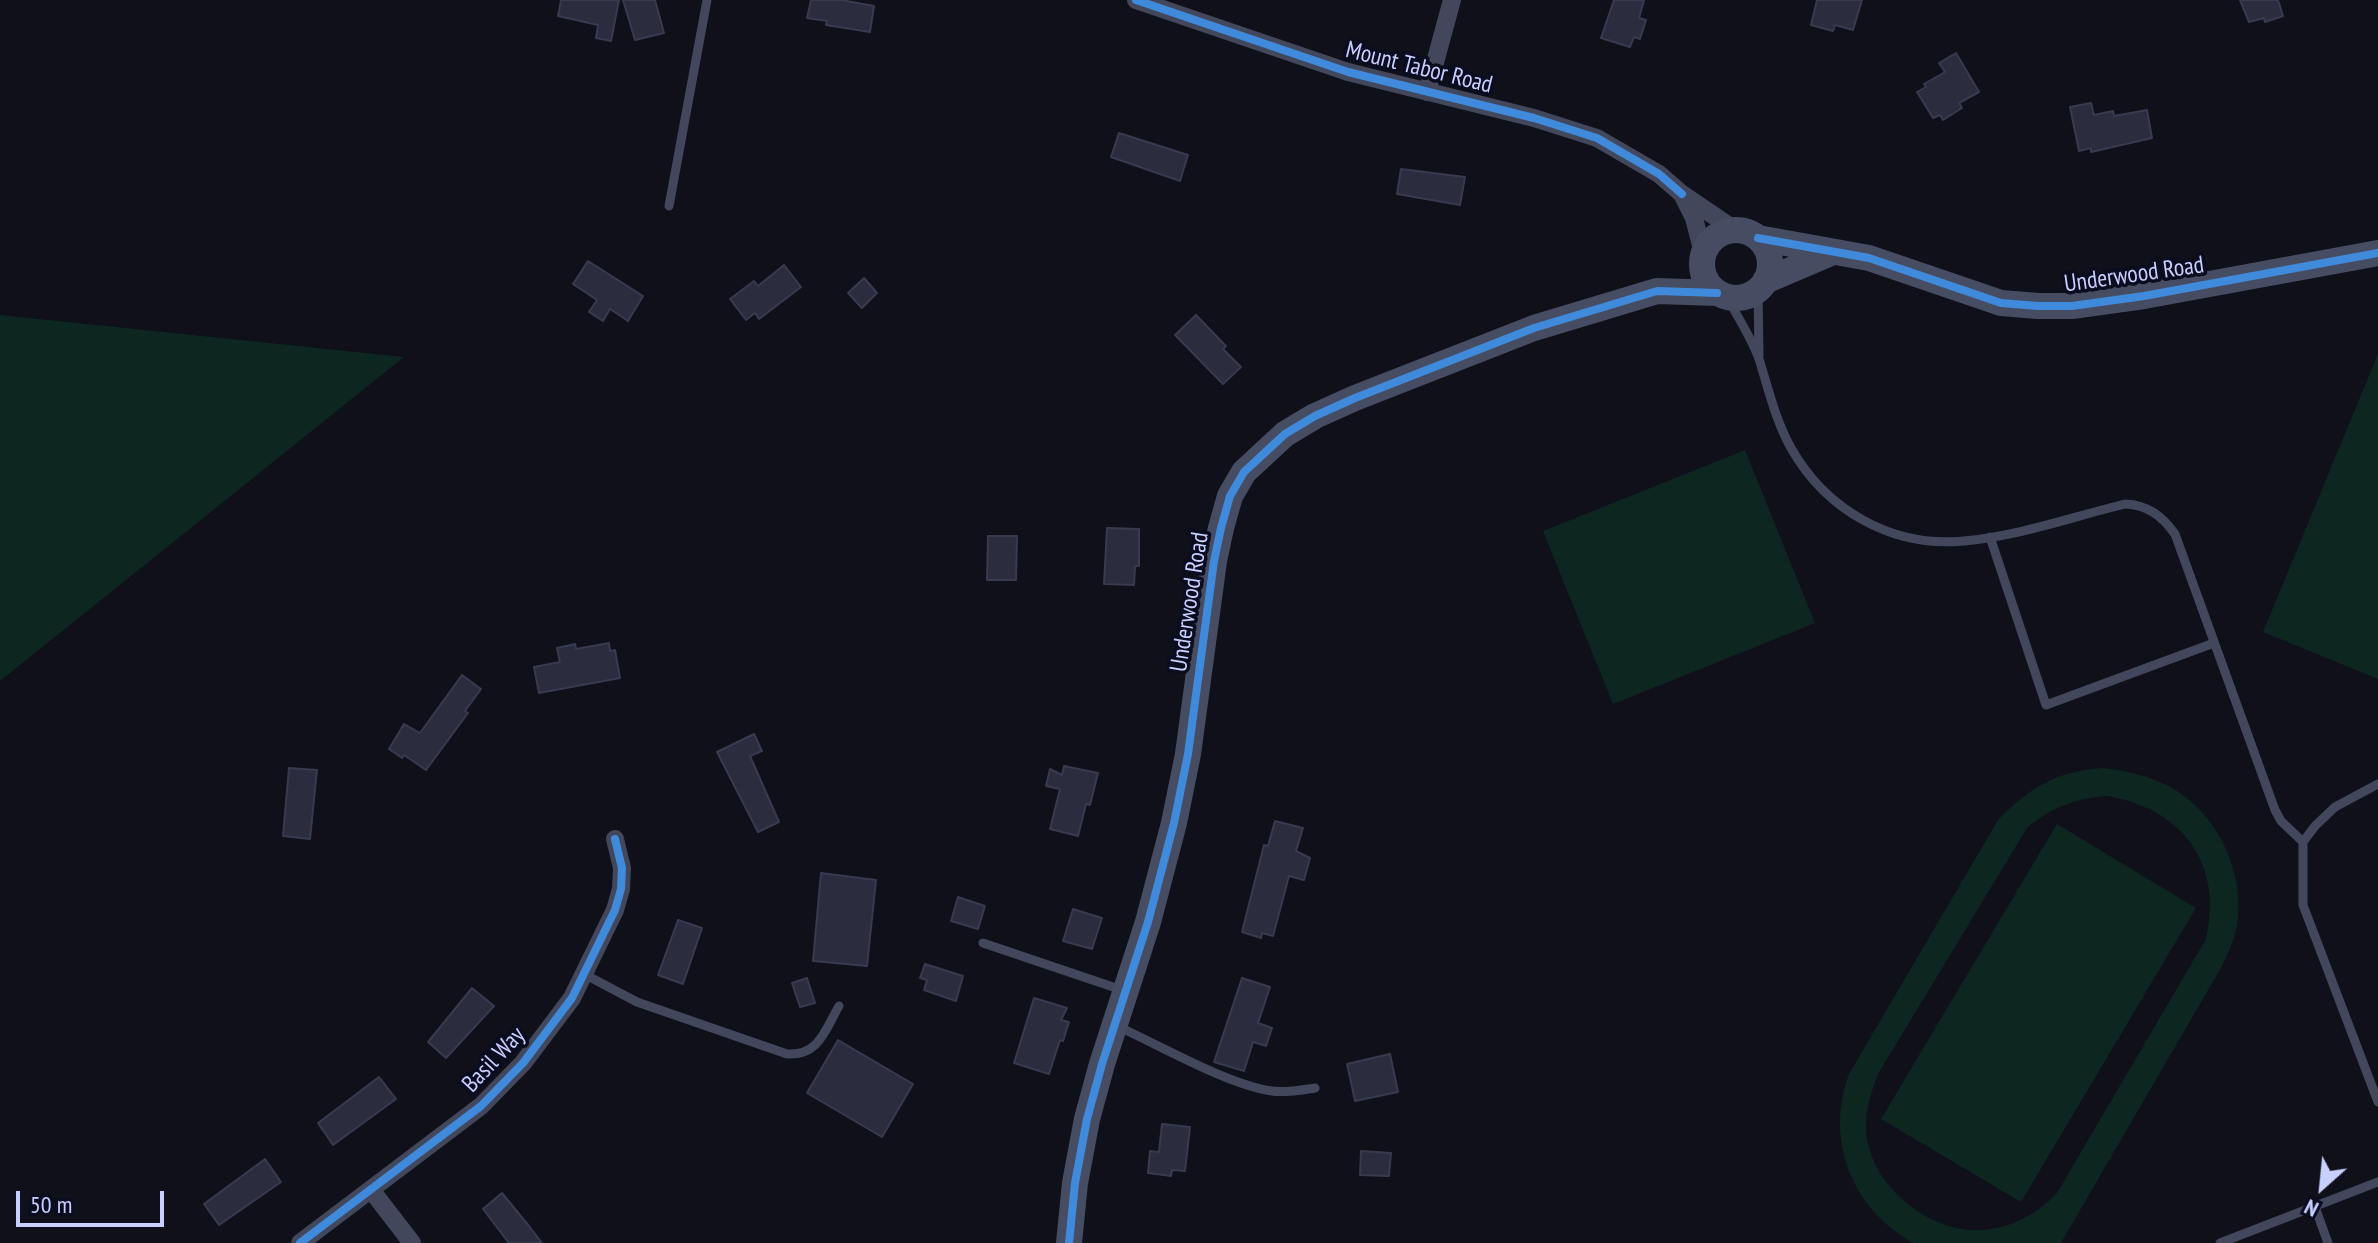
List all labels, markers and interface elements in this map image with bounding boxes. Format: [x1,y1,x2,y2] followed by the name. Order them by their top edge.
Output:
[1343,36,1495,100] street label: Mount Tabor Road
[2062,251,2206,299] street label: Underwood Road
[1165,530,1215,674] street label: Underwood Road
[457,1021,531,1099] street label: Basil Way
[2282,1147,2362,1227] north arrow
[20,1175,168,1225] scale bar
[30,1189,72,1220] text: 50 m
[2299,1193,2323,1224] text: N

